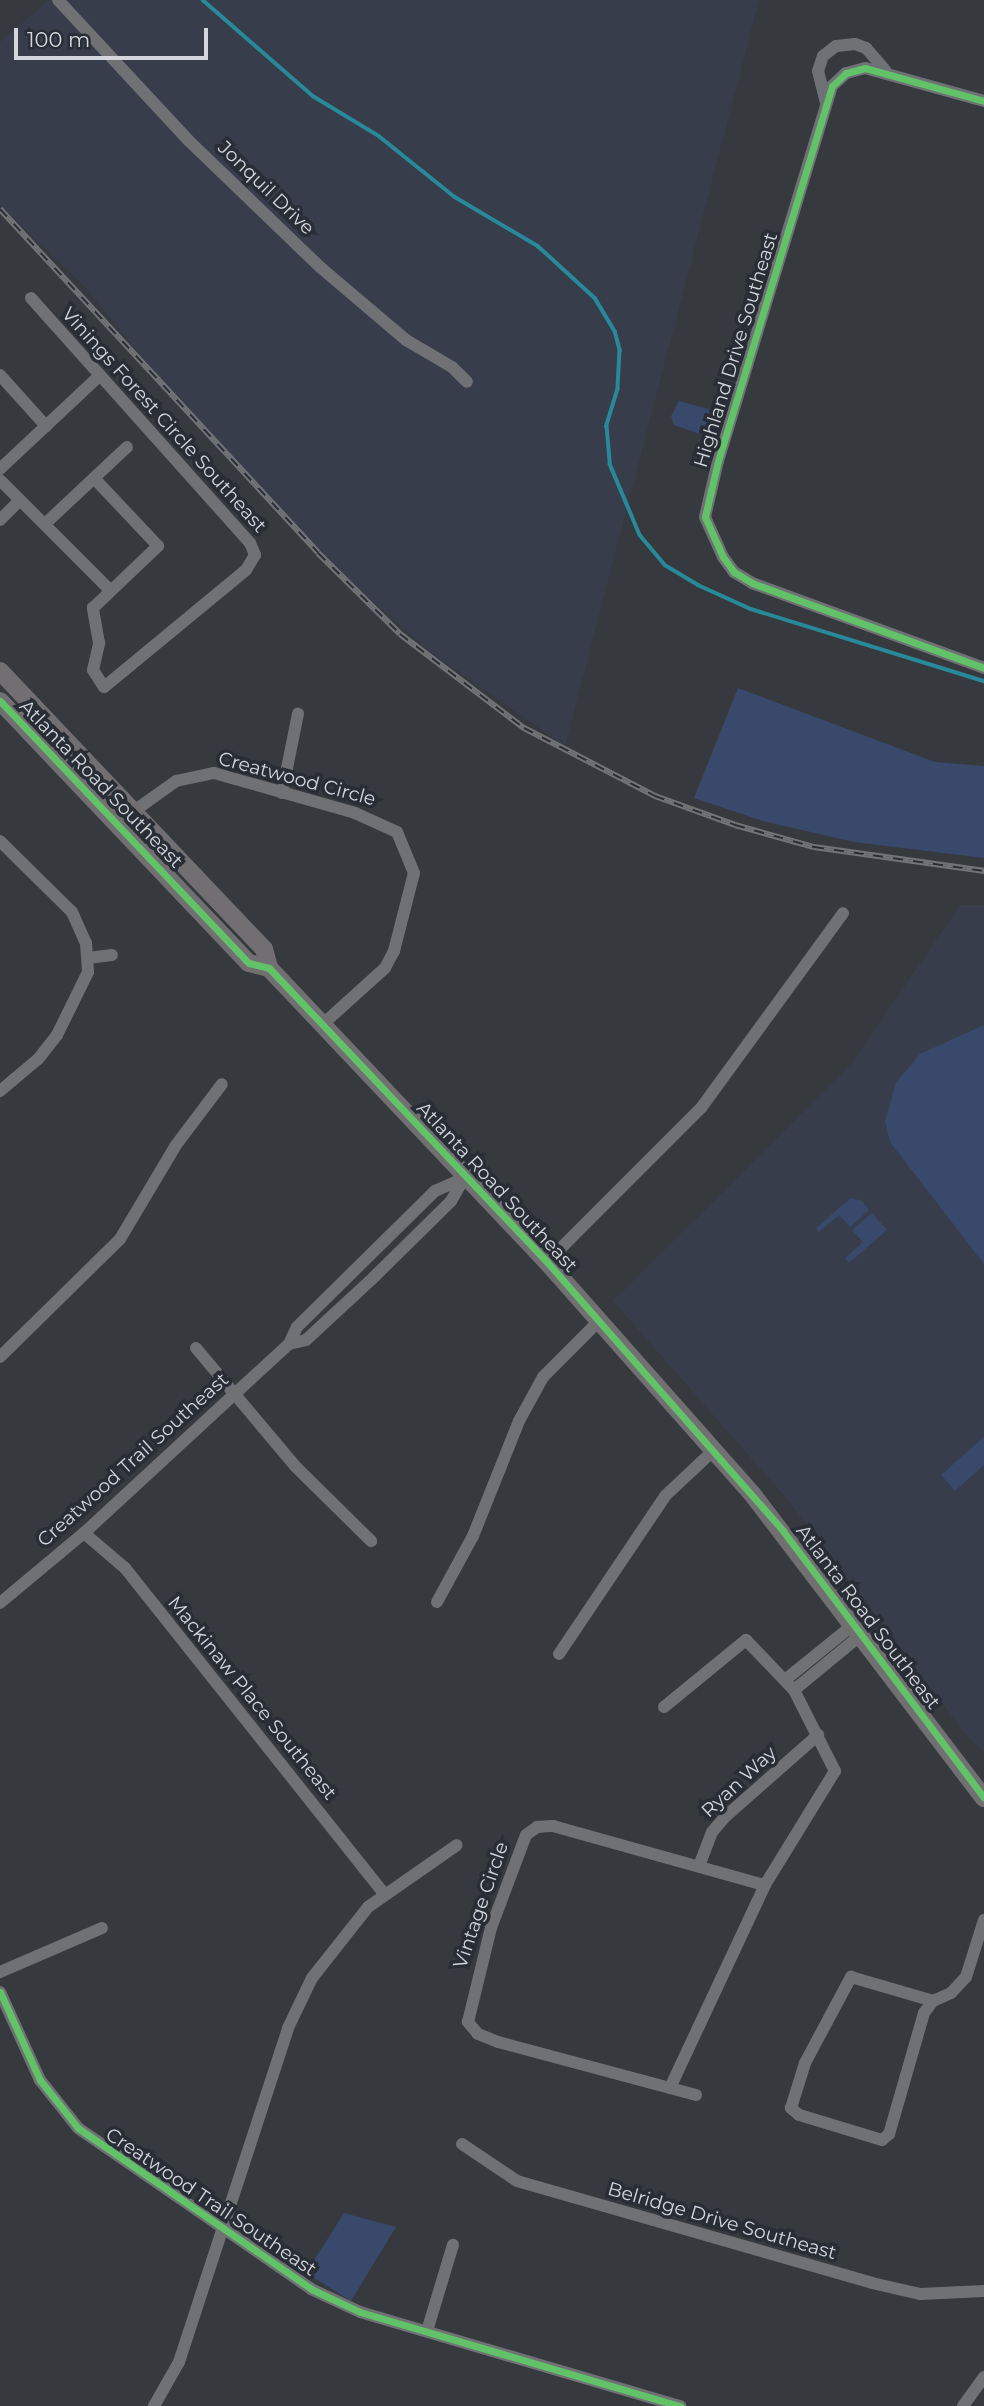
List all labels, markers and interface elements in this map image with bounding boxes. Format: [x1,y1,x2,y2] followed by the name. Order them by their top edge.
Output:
[18,14,212,58] scale bar
[27,27,90,52] text: 100 m
[213,136,319,240] street label: Jonquil Drive
[689,230,783,470] street label: Highland Drive Southeast
[57,303,271,537] street label: Vinings Forest Circle Southeast
[15,695,187,873] street label: Atlanta Road Southeast
[216,747,378,811] street label: Creatwood Circle
[412,1097,582,1277] street label: Atlanta Road Southeast
[33,1368,233,1552] street label: Creatwood Trail Southeast
[791,1520,945,1714] street label: Atlanta Road Southeast
[163,1592,341,1804] street label: Mackinaw Place Southeast
[697,1742,781,1822] street label: Ryan Way
[449,1839,513,1971] street label: Vintage Circle
[101,2123,321,2281] street label: Creatwood Trail Southeast
[605,2177,839,2265] street label: Belridge Drive Southeast

